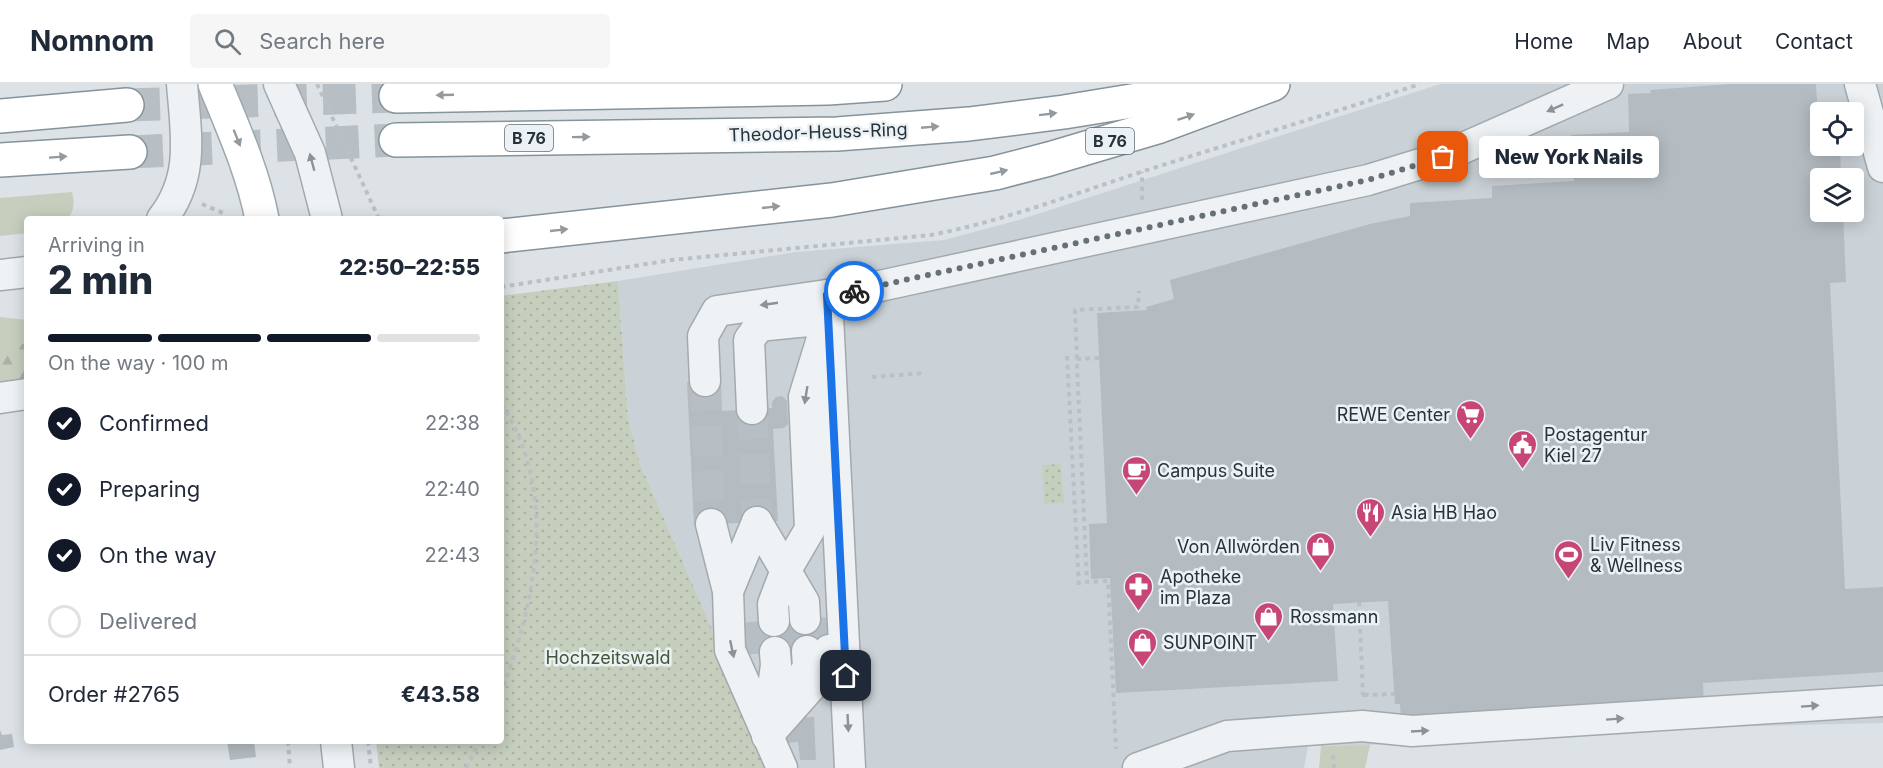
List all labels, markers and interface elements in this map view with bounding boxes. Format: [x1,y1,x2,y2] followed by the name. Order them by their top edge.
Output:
[190,14,610,68] search box
[30,24,154,58] text: Nomnom
[211,25,244,58] icon: search
[259,28,385,54] text: Search here
[1514,29,1573,54] text: Home
[1606,29,1650,54] text: Map
[1683,29,1742,54] text: About
[1775,29,1853,54] text: Contact
[435,90,454,100] one-way arrow
[1810,102,1864,222] map controls
[1810,102,1864,156] button: locate
[1545,103,1563,113] one-way arrow
[1038,109,1057,119] one-way arrow
[1177,112,1195,121] one-way arrow
[728,118,908,146] street label: Theodor-Heuss-Ring
[920,122,939,132] one-way arrow
[505,125,553,151] road number: B 76
[1086,128,1134,154] road number: B 76
[233,129,242,147] one-way arrow
[1417,131,1468,182] pin
[571,132,590,142] one-way arrow
[1479,136,1659,178] callout: New York Nails
[1426,140,1459,173] icon: bag
[1495,145,1643,169] text: New York Nails
[49,152,68,161] one-way arrow
[307,153,316,171] one-way arrow
[990,166,1008,176] one-way arrow
[1810,168,1864,222] button: layers
[761,202,780,212] one-way arrow
[550,225,569,235] one-way arrow
[48,233,145,257] text: Arriving in
[339,254,480,280] text: 22:50–22:55
[48,256,153,303] text: 2 min
[824,261,884,321] courier
[838,275,871,308] icon: bike
[760,299,779,308] one-way arrow
[48,351,228,375] text: On the way · 100 m
[801,386,810,405] one-way arrow
[1455,398,1487,440] supermarket icon: REWE Center
[1337,404,1450,425] place label: REWE Center
[48,407,81,440] icon: check
[99,410,209,436] text: Confirmed
[425,411,480,435] text: 22:38
[1544,424,1647,466] place label: Postagentur Kiel 27
[1507,428,1539,470] public building icon: Postagentur Kiel 27
[1120,454,1152,496] cafe icon: Campus Suite
[1157,460,1275,481] place label: Campus Suite
[48,473,81,506] icon: check
[99,476,200,502] text: Preparing
[424,477,480,501] text: 22:40
[1354,496,1386,538] restaurant icon: Asia HB Hao
[1391,502,1497,523] place label: Asia HB Hao
[1305,530,1337,572] shop icon: Von Allwörden
[1590,534,1683,576] place label: Liv Fitness & Wellness
[1177,536,1300,557] place label: Von Allwörden
[1553,538,1585,580] sports icon: Liv Fitness & Wellness
[48,539,81,572] icon: check
[99,542,217,568] text: On the way
[425,543,480,567] text: 22:43
[1160,566,1241,608] place label: Apotheke im Plaza
[1123,570,1155,612] pharmacy icon: Apotheke im Plaza
[1253,600,1285,642] shop icon: Rossmann
[1290,606,1378,627] place label: Rossmann
[99,608,197,634] text: Delivered
[1126,626,1158,668] shop icon: SUNPOINT
[1163,632,1257,653] place label: SUNPOINT
[728,640,737,659] one-way arrow
[545,647,671,668] park label: Hochzeitswald
[820,650,871,701] pin
[829,659,862,692] icon: home
[48,681,180,707] text: Order #2765
[401,681,480,707] text: €43.58
[1800,701,1819,711] one-way arrow
[843,714,852,733] one-way arrow
[1606,714,1625,723] one-way arrow
[1411,726,1430,735] one-way arrow

